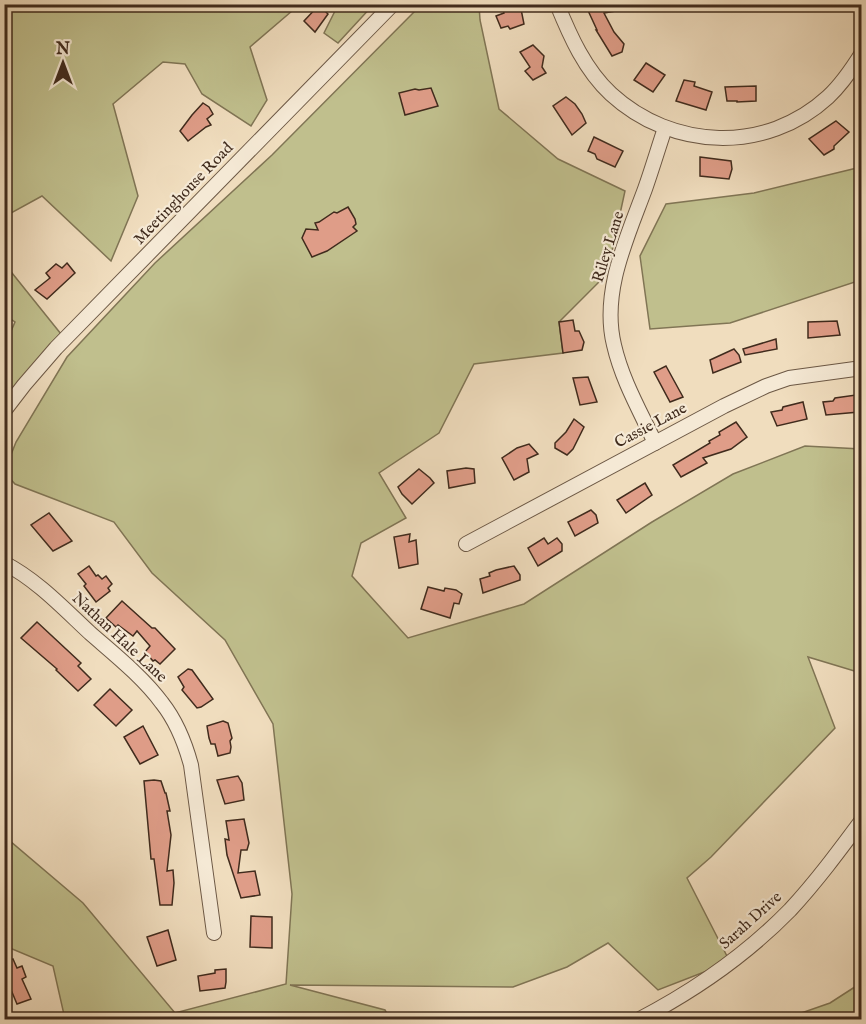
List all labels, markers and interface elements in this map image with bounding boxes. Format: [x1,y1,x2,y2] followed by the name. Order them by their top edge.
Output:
[33,33,93,93] north arrow
[55,40,70,60] text: N
[130,138,238,249] street label: Meetinghouse Road
[589,209,629,285] street label: Riley Lane
[612,399,690,453] street label: Cassie Lane
[67,589,171,687] street label: Nathan Hale Lane
[716,888,786,954] street label: Sarah Drive

